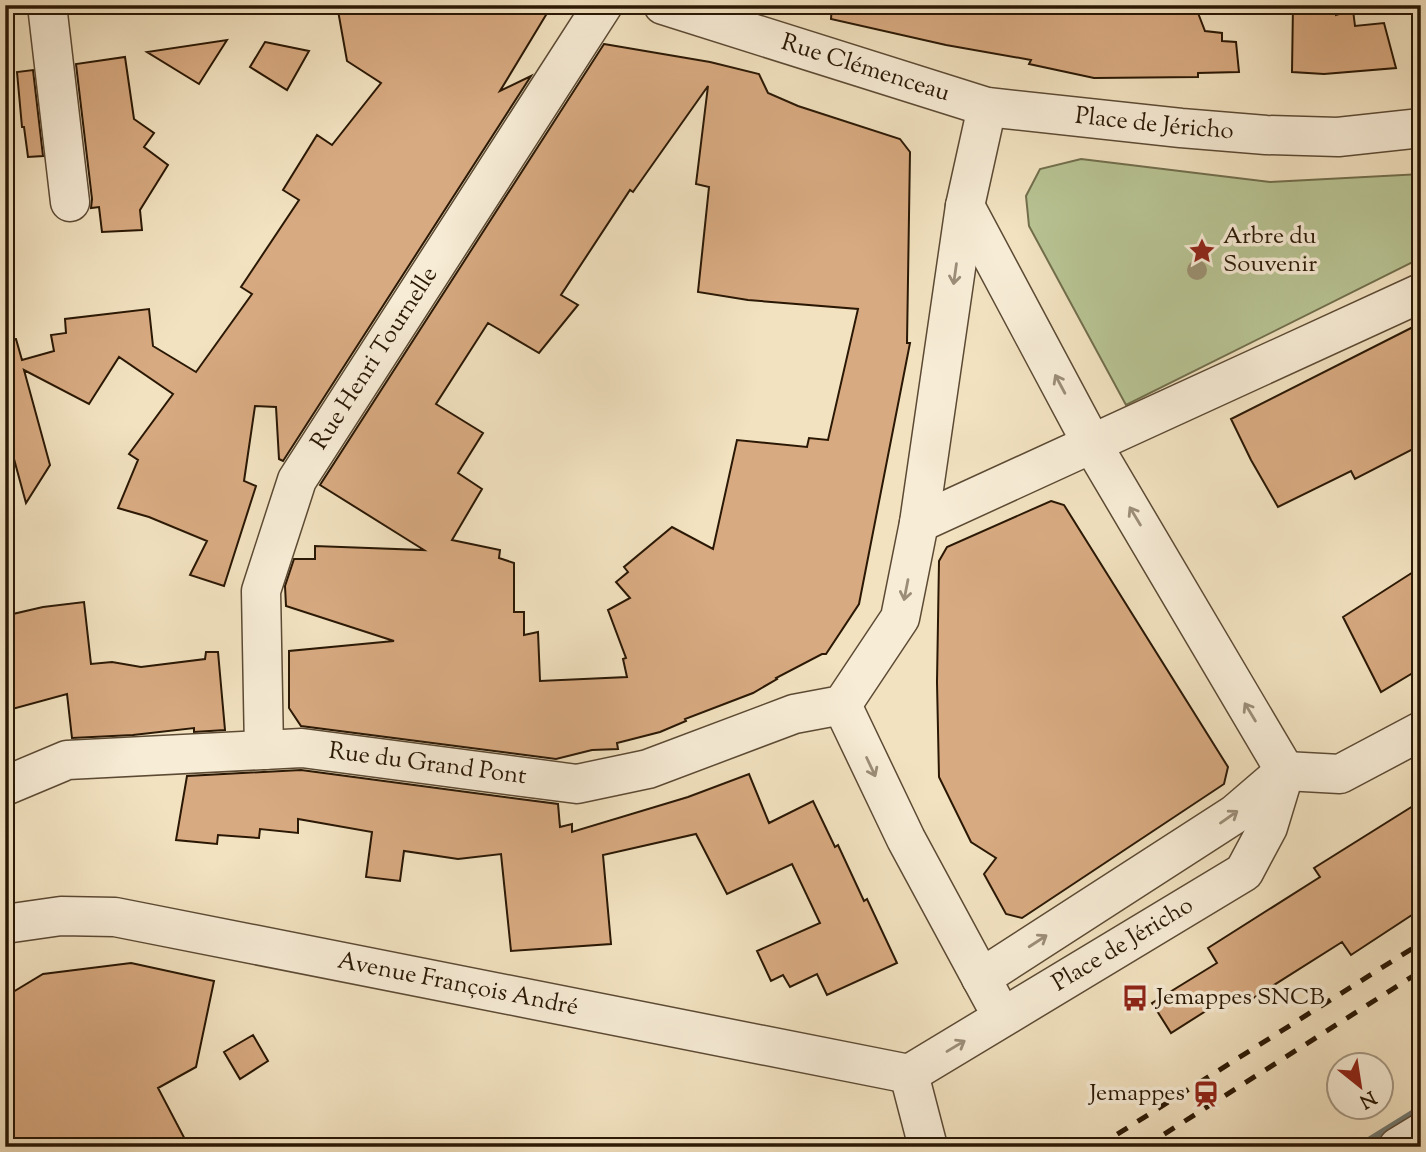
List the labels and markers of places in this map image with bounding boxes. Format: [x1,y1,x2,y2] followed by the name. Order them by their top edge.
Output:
[1223,220,1317,282] place label: Arbre du Souvenir
[1187,236,1217,266] place icon: Arbre du Souvenir
[1154,981,1325,1015] place label: Jemappes SNCB
[1120,983,1150,1013] bus stop icon: Jemappes SNCB
[1087,1077,1185,1111] place label: Jemappes
[1191,1079,1221,1109] station icon: Jemappes

